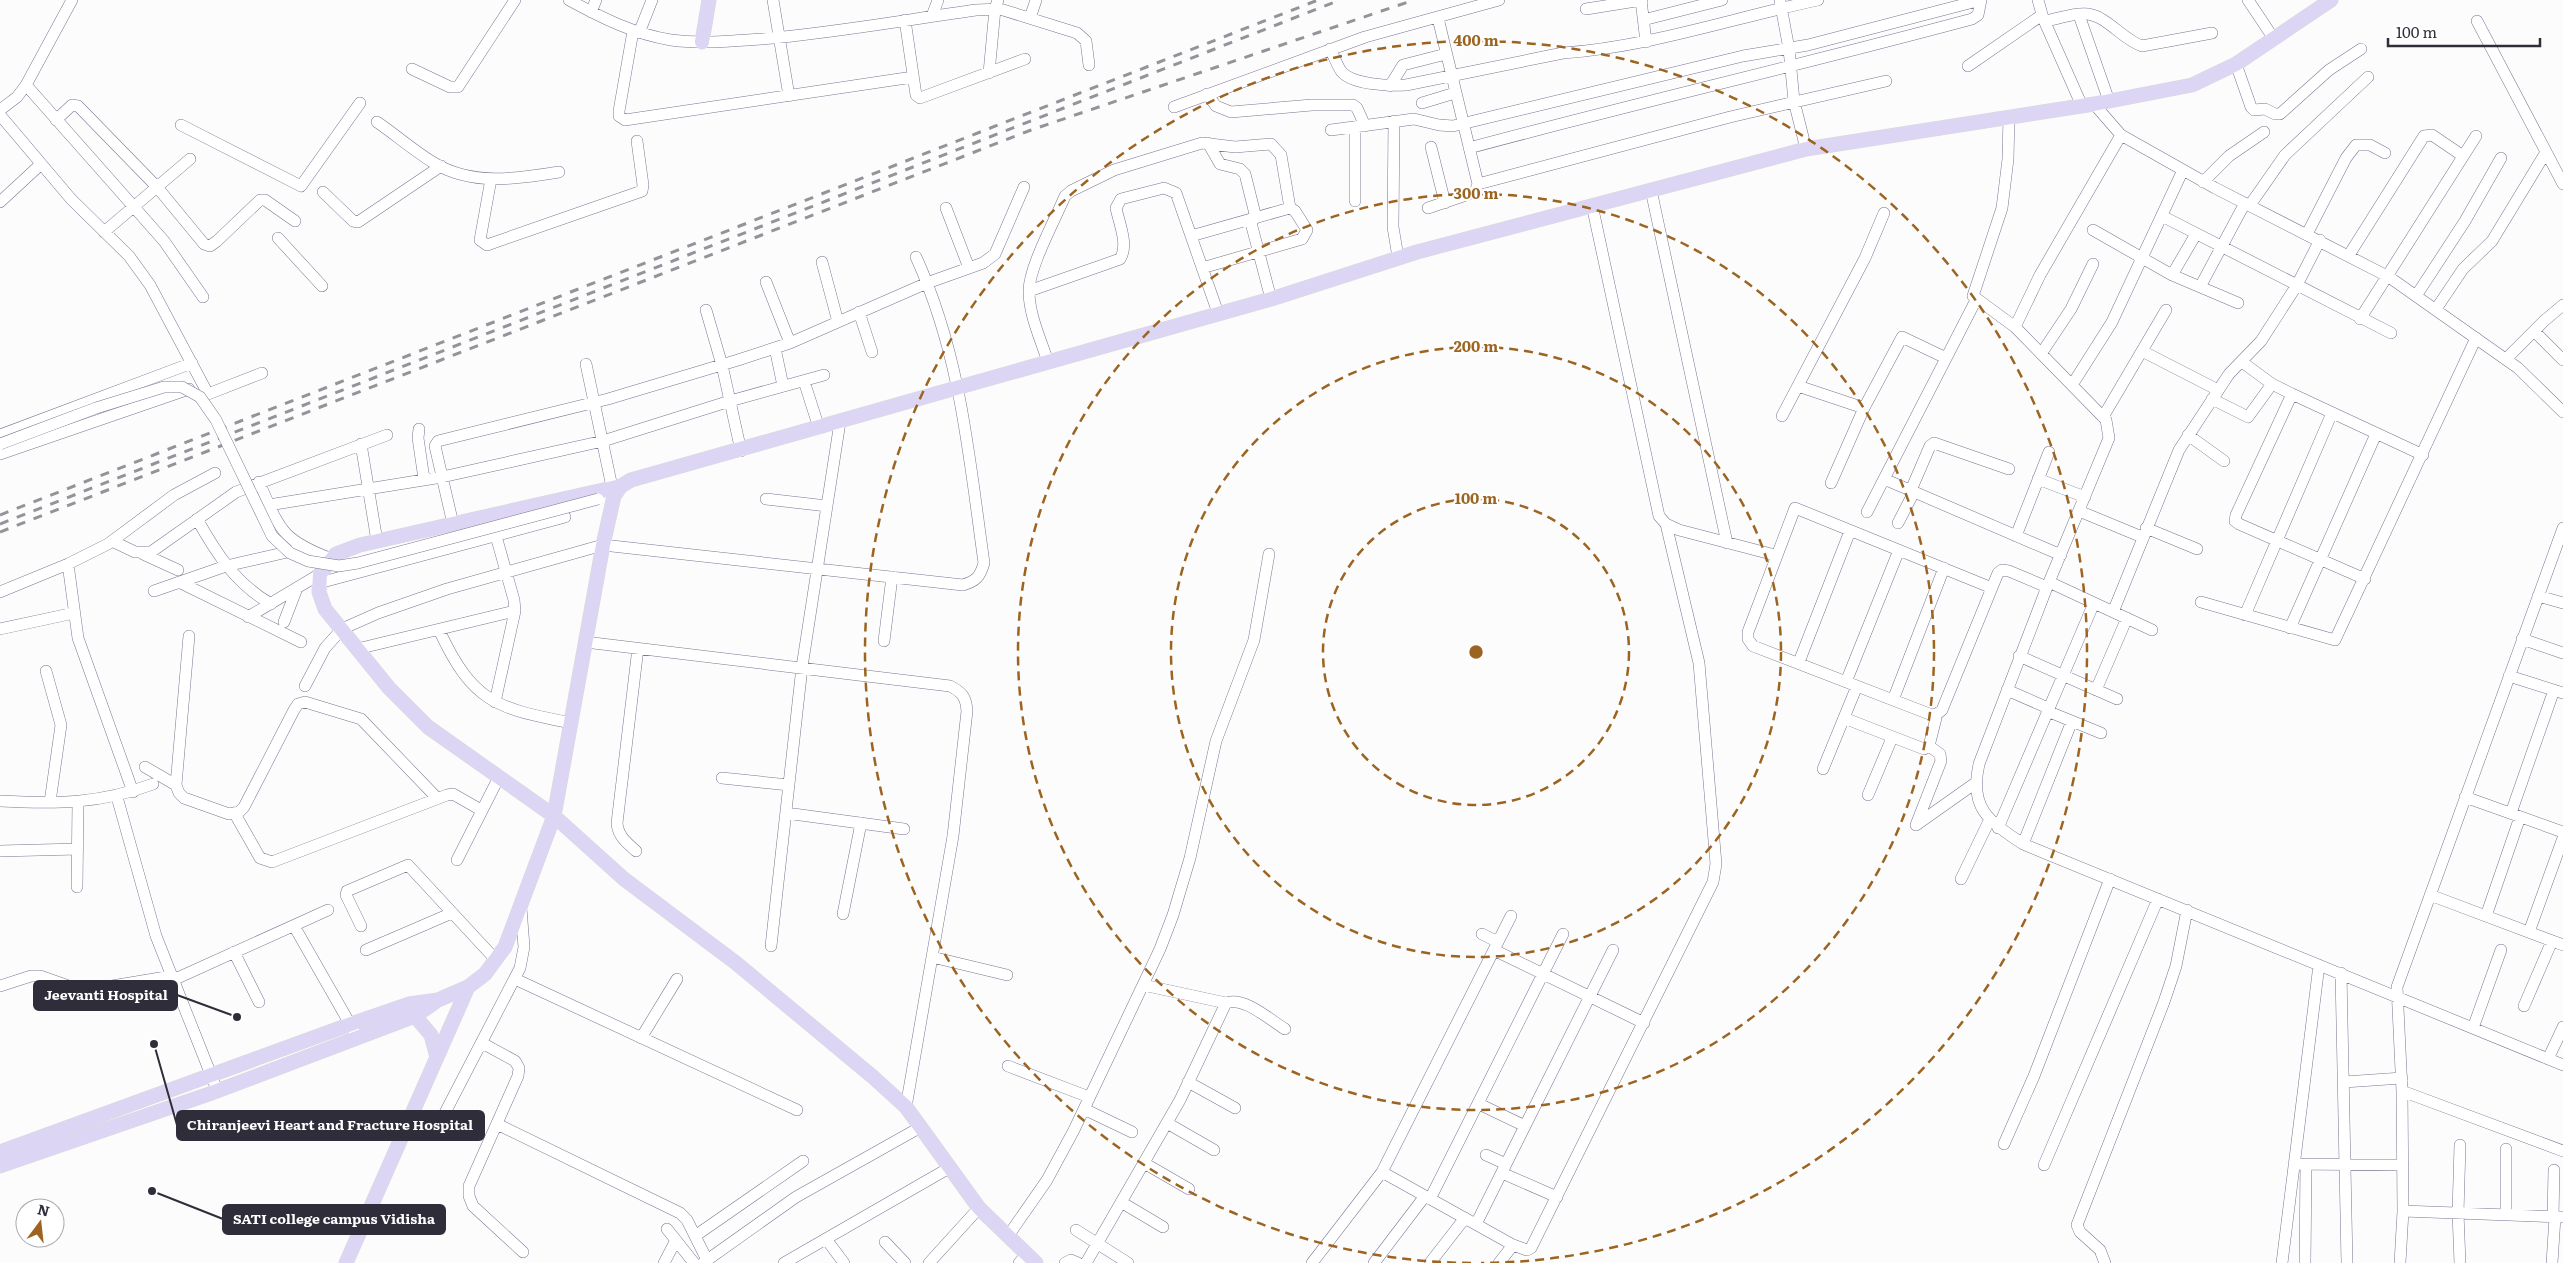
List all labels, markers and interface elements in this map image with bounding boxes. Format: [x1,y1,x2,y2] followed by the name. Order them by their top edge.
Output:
[2388,15,2540,47] scale bar
[2396,20,2437,43] text: 100 m
[1453,28,1499,51] text: 400 m
[1454,181,1498,204] text: 300 m
[1454,334,1498,357] text: 200 m
[1455,486,1497,509] text: 100 m
[1467,643,1485,661] centre of rings
[34,981,177,1010] callout: Jeevanti Hospital
[44,984,168,1004] text: Jeevanti Hospital
[177,1111,484,1140] callout: Chiranjeevi Heart and Fracture Hospital
[187,1114,473,1134] text: Chiranjeevi Heart and Fracture Hospital
[15,1198,65,1248] north arrow
[35,1198,52,1221] text: N
[223,1205,445,1234] callout: SATI college campus Vidisha
[233,1208,436,1228] text: SATI college campus Vidisha

